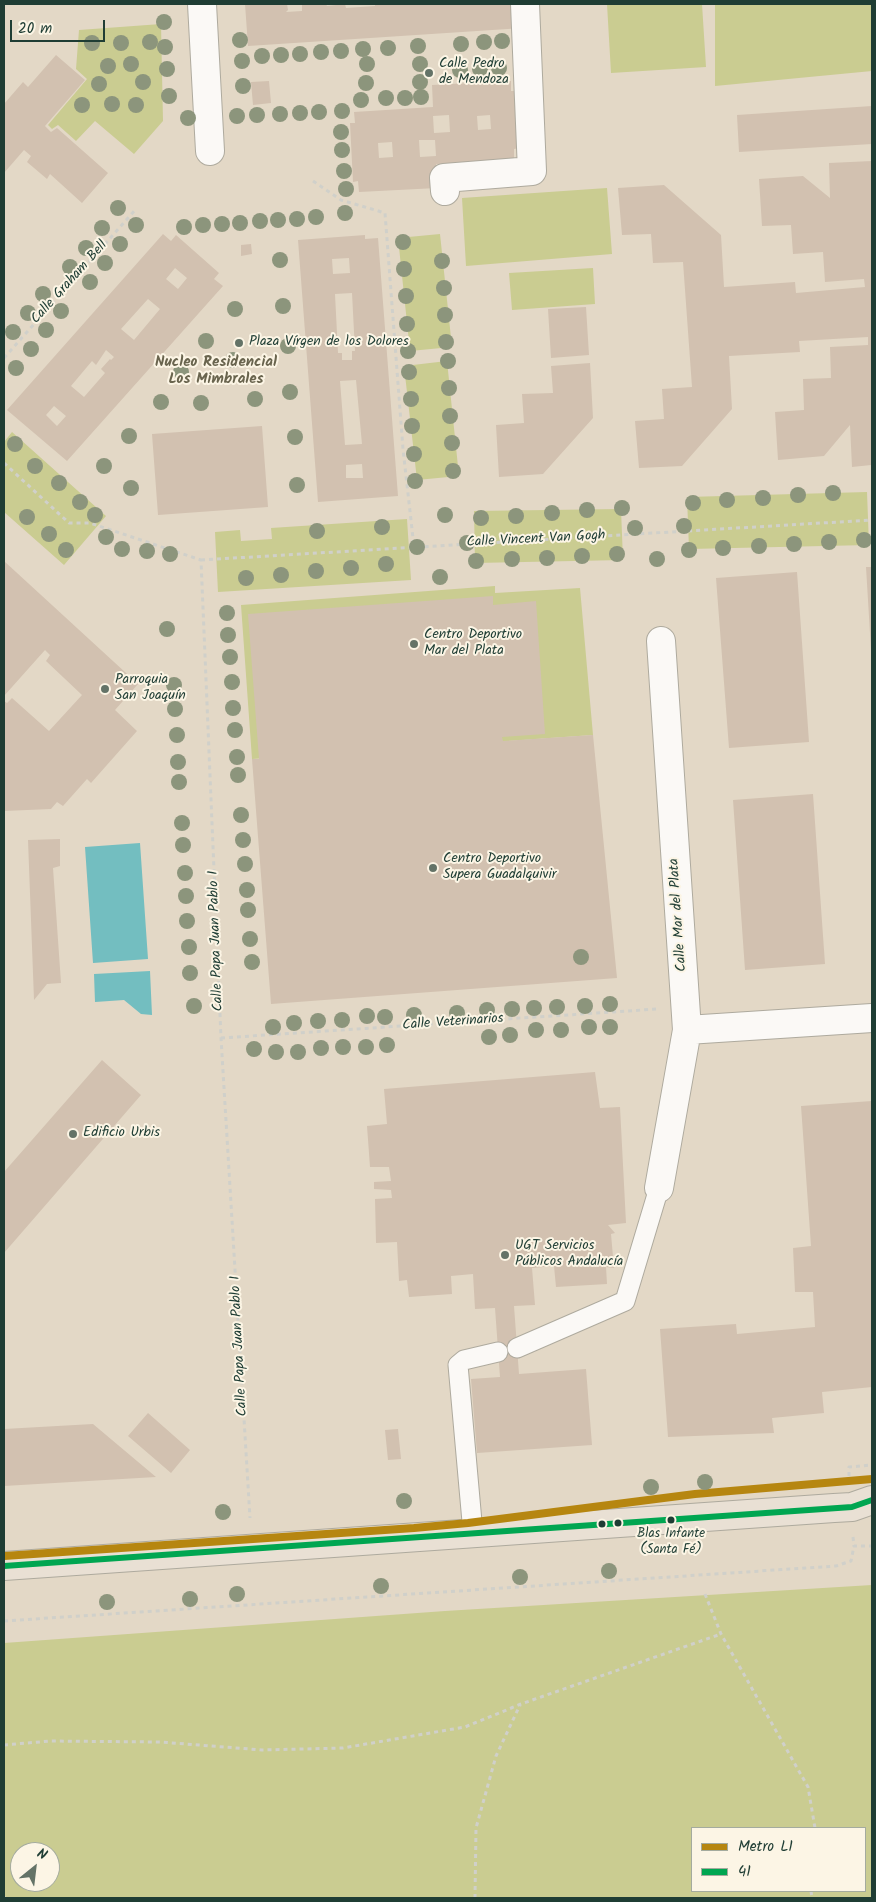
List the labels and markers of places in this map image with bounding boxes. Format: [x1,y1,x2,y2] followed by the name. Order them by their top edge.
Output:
[439,57,509,90] place label: Calle Pedro de Mendoza
[423,67,435,79] marker: Calle Pedro de Mendoza
[249,335,409,351] place label: Plaza Vírgen de los Dolores
[233,337,245,349] marker: Plaza Vírgen de los Dolores
[424,628,522,660] place label: Centro Deportivo Mar del Plata
[408,638,420,650] marker: Centro Deportivo Mar del Plata
[115,673,186,706] place label: Parroquia San Joaquín
[99,683,111,695] marker: Parroquia San Joaquín
[443,852,556,884] place label: Centro Deportivo Supera Guadalquivir
[427,862,439,874] marker: Centro Deportivo Supera Guadalquivir
[83,1126,160,1142] place label: Edificio Urbis
[67,1128,79,1140] marker: Edificio Urbis
[515,1239,623,1272] place label: UGT Servicios Públicos Andalucía
[499,1249,511,1261] marker: UGT Servicios Públicos Andalucía
[666,1515,676,1525] marker: Blas Infante (Santa Fé)
[613,1518,623,1528] unlabelled marker
[597,1519,607,1529] unlabelled marker
[637,1527,705,1558] place label: Blas Infante (Santa Fé)

